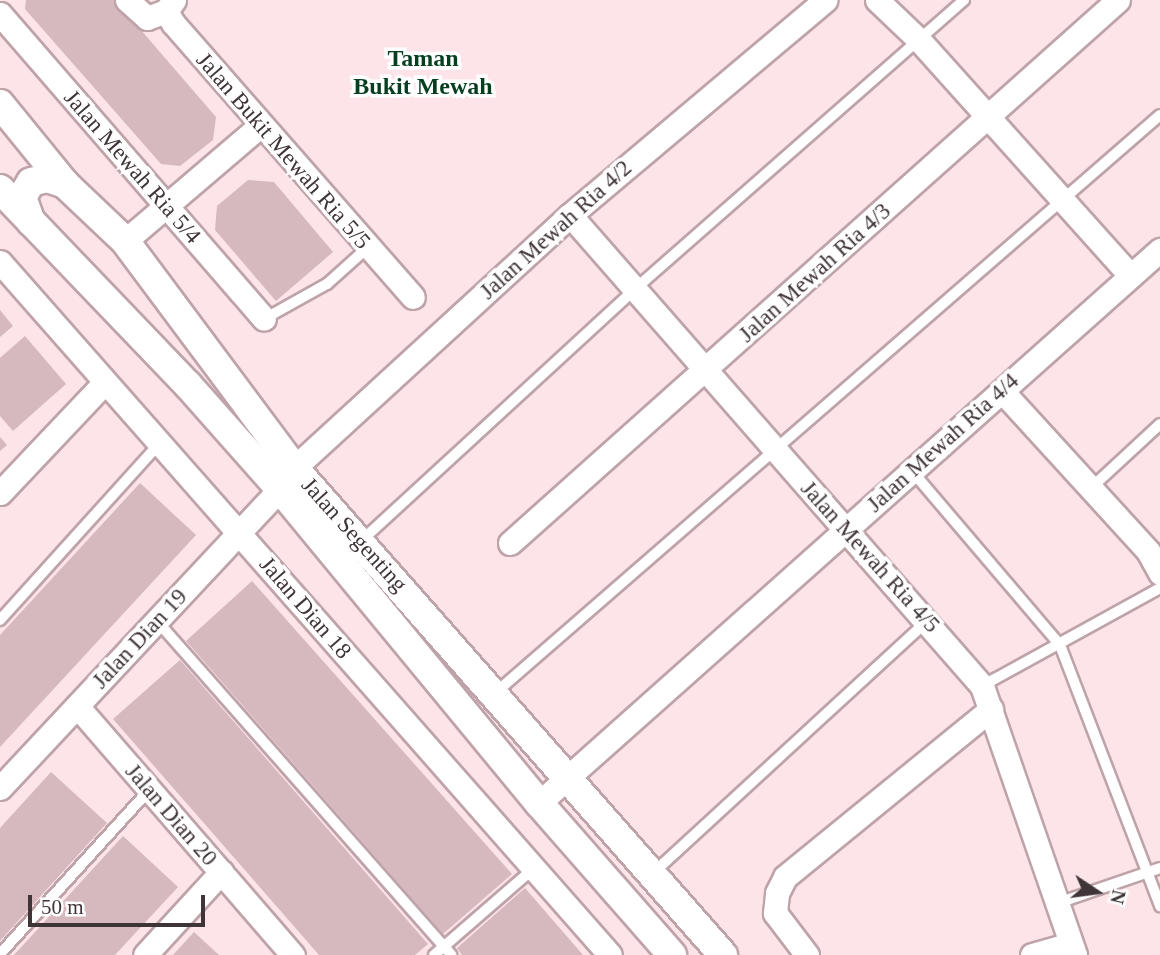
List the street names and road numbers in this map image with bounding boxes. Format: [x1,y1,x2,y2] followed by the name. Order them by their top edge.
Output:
[190,47,376,255] street label: Jalan Bukit Mewah Ria 5/5
[58,84,206,250] street label: Jalan Mewah Ria 5/4
[474,155,638,305] street label: Jalan Mewah Ria 4/2
[733,198,897,348] street label: Jalan Mewah Ria 4/3
[861,368,1025,518] street label: Jalan Mewah Ria 4/4
[295,472,413,598] street label: Jalan Segenting
[795,475,945,639] street label: Jalan Mewah Ria 4/5
[253,551,357,665] street label: Jalan Dian 18
[87,583,193,695] street label: Jalan Dian 19
[119,758,223,872] street label: Jalan Dian 20

